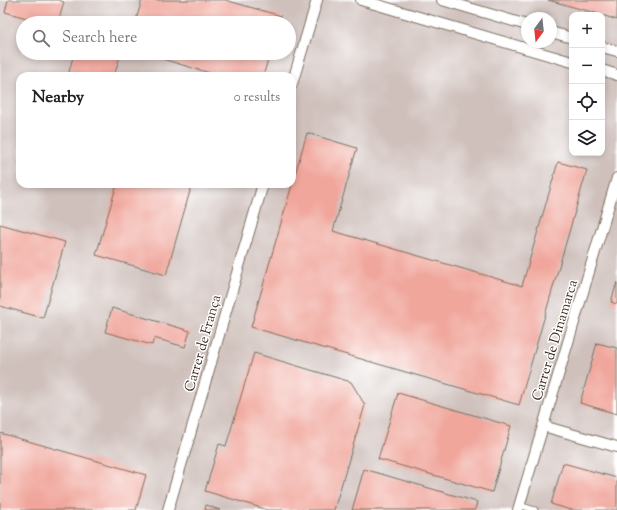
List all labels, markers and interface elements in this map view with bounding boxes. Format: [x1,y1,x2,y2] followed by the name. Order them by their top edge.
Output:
[521,12,557,48] north arrow
[569,12,605,156] map controls
[569,12,605,48] button: +
[16,16,296,60] search box
[30,27,52,49] icon: search
[62,28,137,49] text: Search here
[569,48,605,84] button: −
[569,84,605,120] button: locate
[32,86,84,110] text: Nearby
[234,89,280,107] text: 0 results
[569,120,605,156] button: layers
[528,277,584,404] street label: Carrer de Dinamarca
[181,292,227,394] street label: Carrer de França

